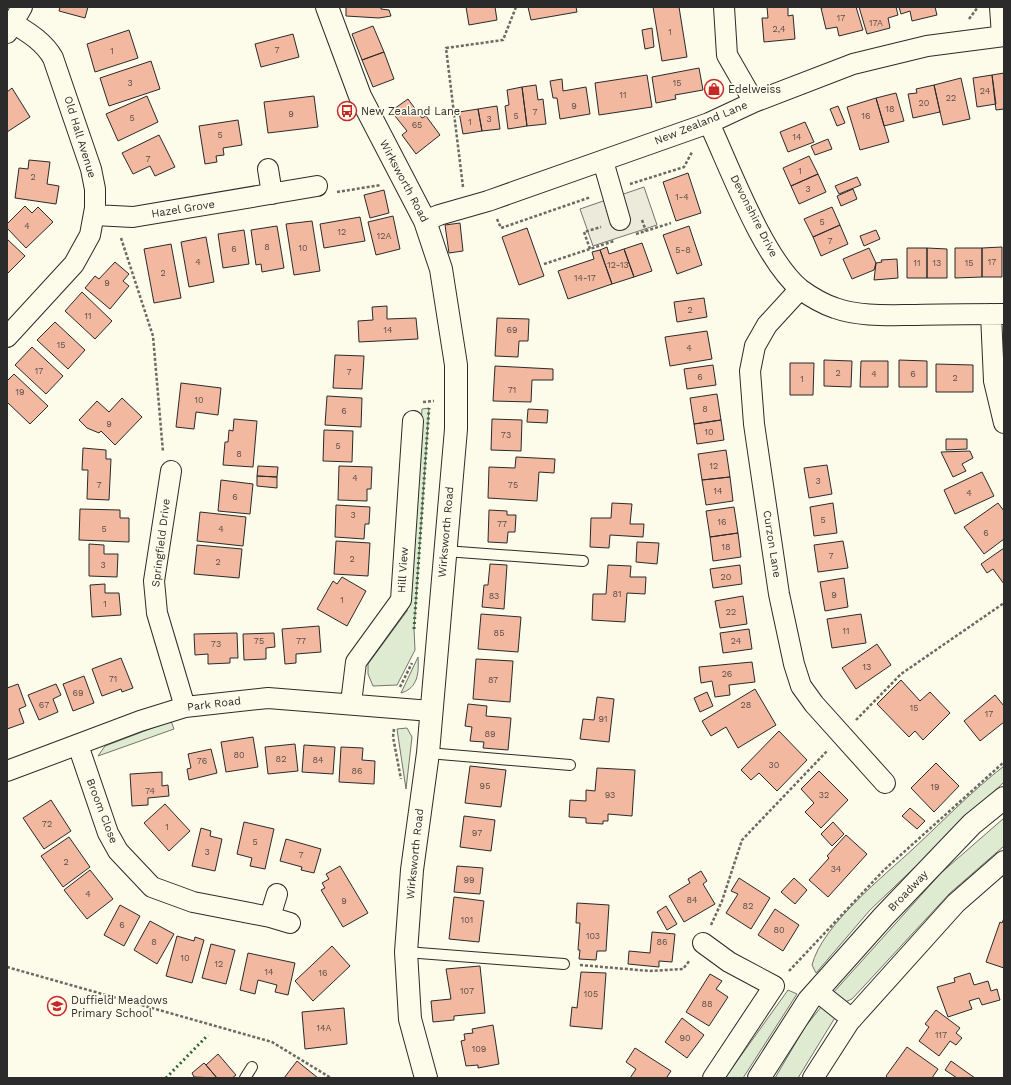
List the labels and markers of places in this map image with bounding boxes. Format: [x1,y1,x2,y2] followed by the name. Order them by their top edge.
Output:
[703,78,725,100] shop icon: Edelweiss
[728,83,781,96] place label: Edelweiss
[336,100,358,122] bus stop icon: New Zealand Lane
[361,105,460,118] place label: New Zealand Lane
[71,994,168,1020] place label: Duffield Meadows Primary School
[46,995,68,1017] school or university icon: Duffield Meadows Primary School

